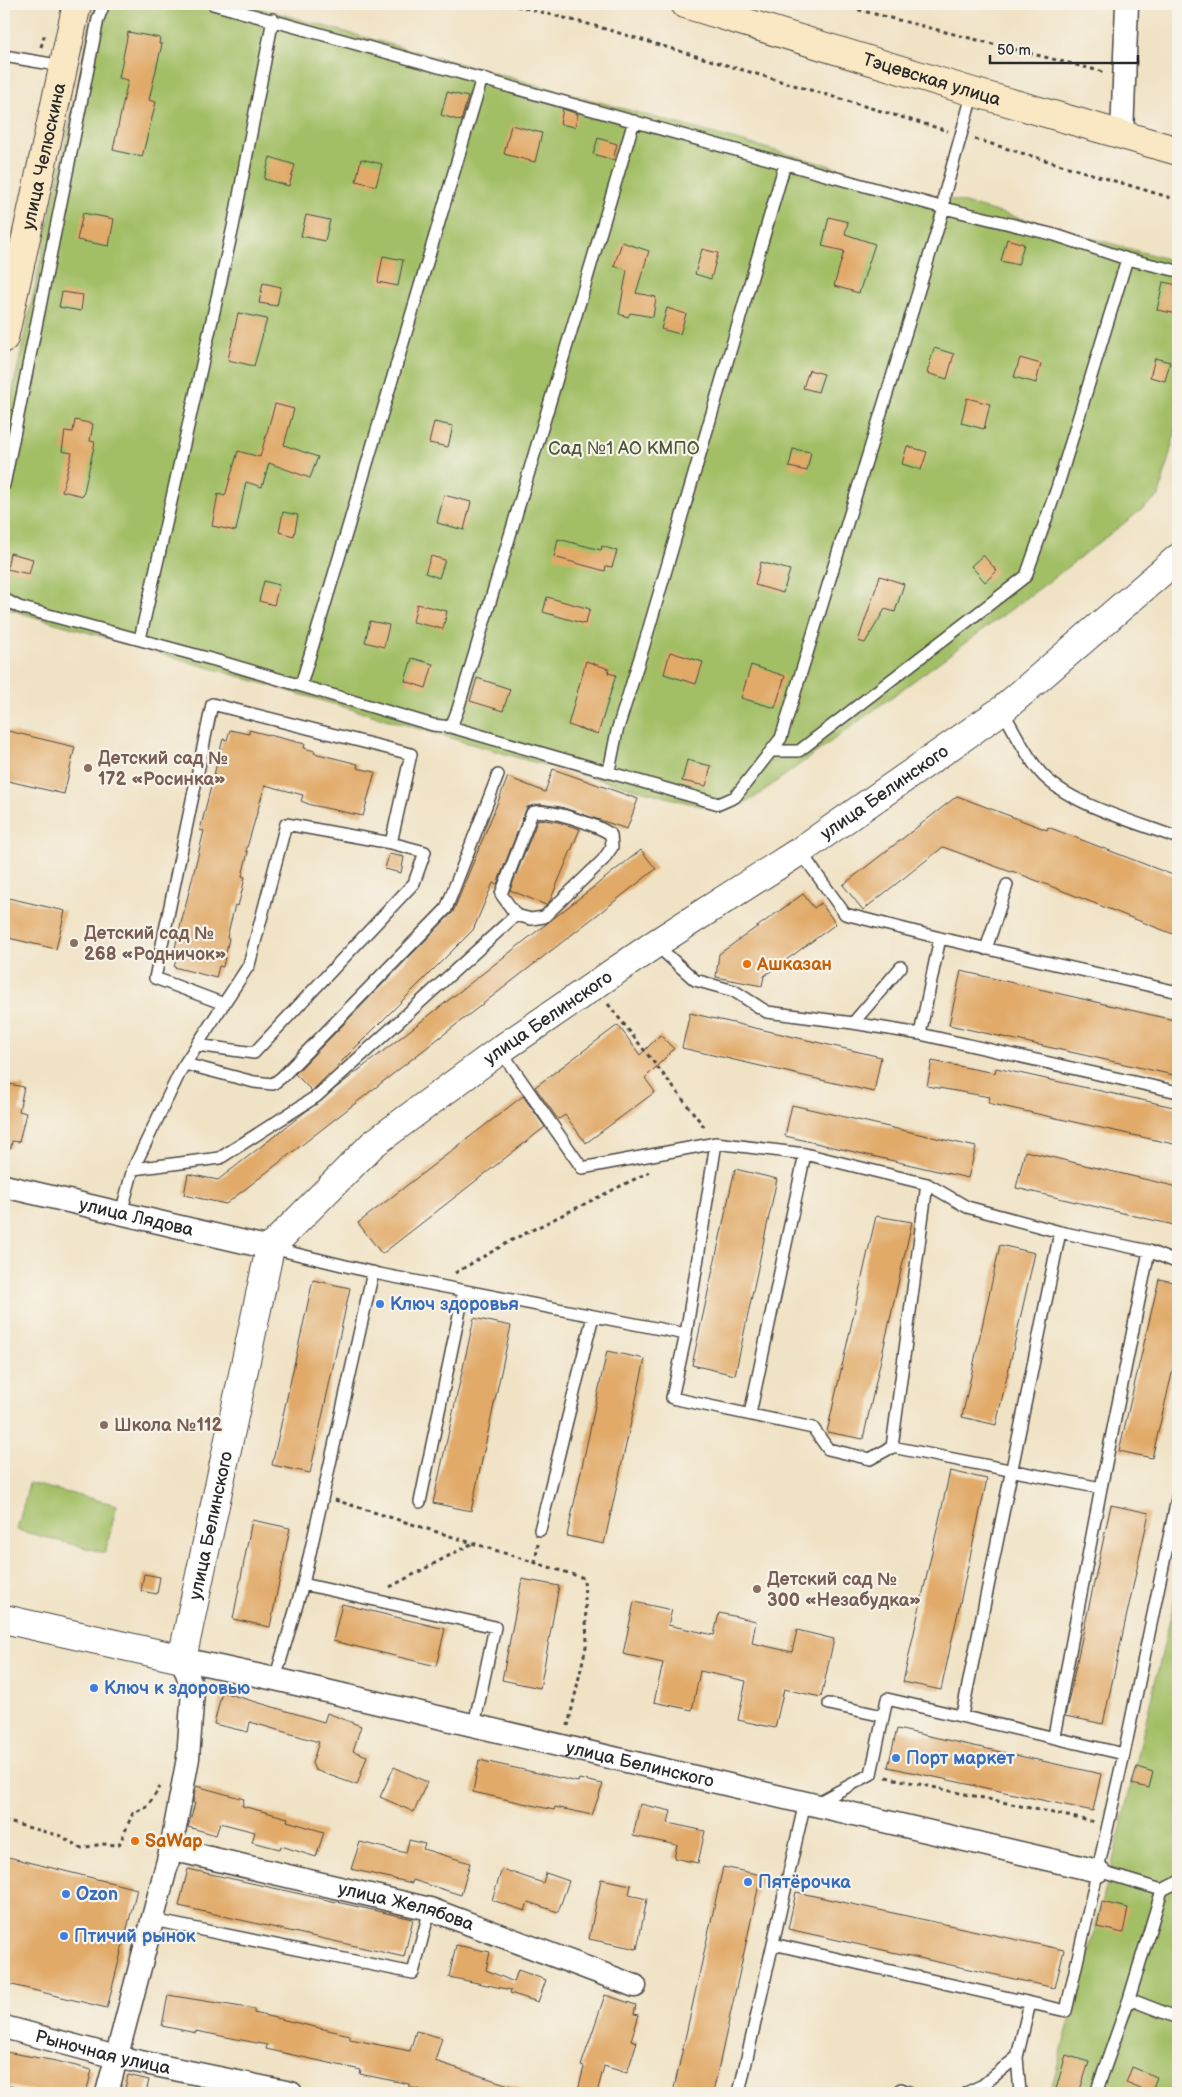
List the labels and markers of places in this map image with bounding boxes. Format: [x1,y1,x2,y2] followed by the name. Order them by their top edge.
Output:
[98,748,228,790] place label: Детский сад № 172 «Росинка»
[82,762,94,774] marker: Детский сад № 172 «Росинка»
[84,923,227,965] place label: Детский сад № 268 «Родничок»
[68,937,80,949] marker: Детский сад № 268 «Родничок»
[756,954,832,975] place label: Ашказан
[741,958,753,970] marker: Ашказан
[390,1294,519,1315] place label: Ключ здоровья
[374,1298,386,1310] marker: Ключ здоровья
[114,1415,223,1436] place label: Школа №112
[98,1419,110,1431] marker: Школа №112
[767,1569,921,1611] place label: Детский сад № 300 «Незабудка»
[751,1583,763,1595] marker: Детский сад № 300 «Незабудка»
[104,1678,250,1699] place label: Ключ к здоровью
[88,1682,100,1694] marker: Ключ к здоровью
[906,1748,1015,1769] place label: Порт маркет
[890,1752,902,1764] marker: Порт маркет
[145,1831,203,1852] place label: SaWap
[129,1835,141,1847] marker: SaWap
[758,1872,851,1893] place label: Пятёрочка
[742,1876,754,1888] marker: Пятёрочка
[76,1884,118,1905] place label: Ozon
[60,1888,72,1900] marker: Ozon
[74,1926,196,1947] place label: Птичий рынок
[58,1930,70,1942] marker: Птичий рынок

